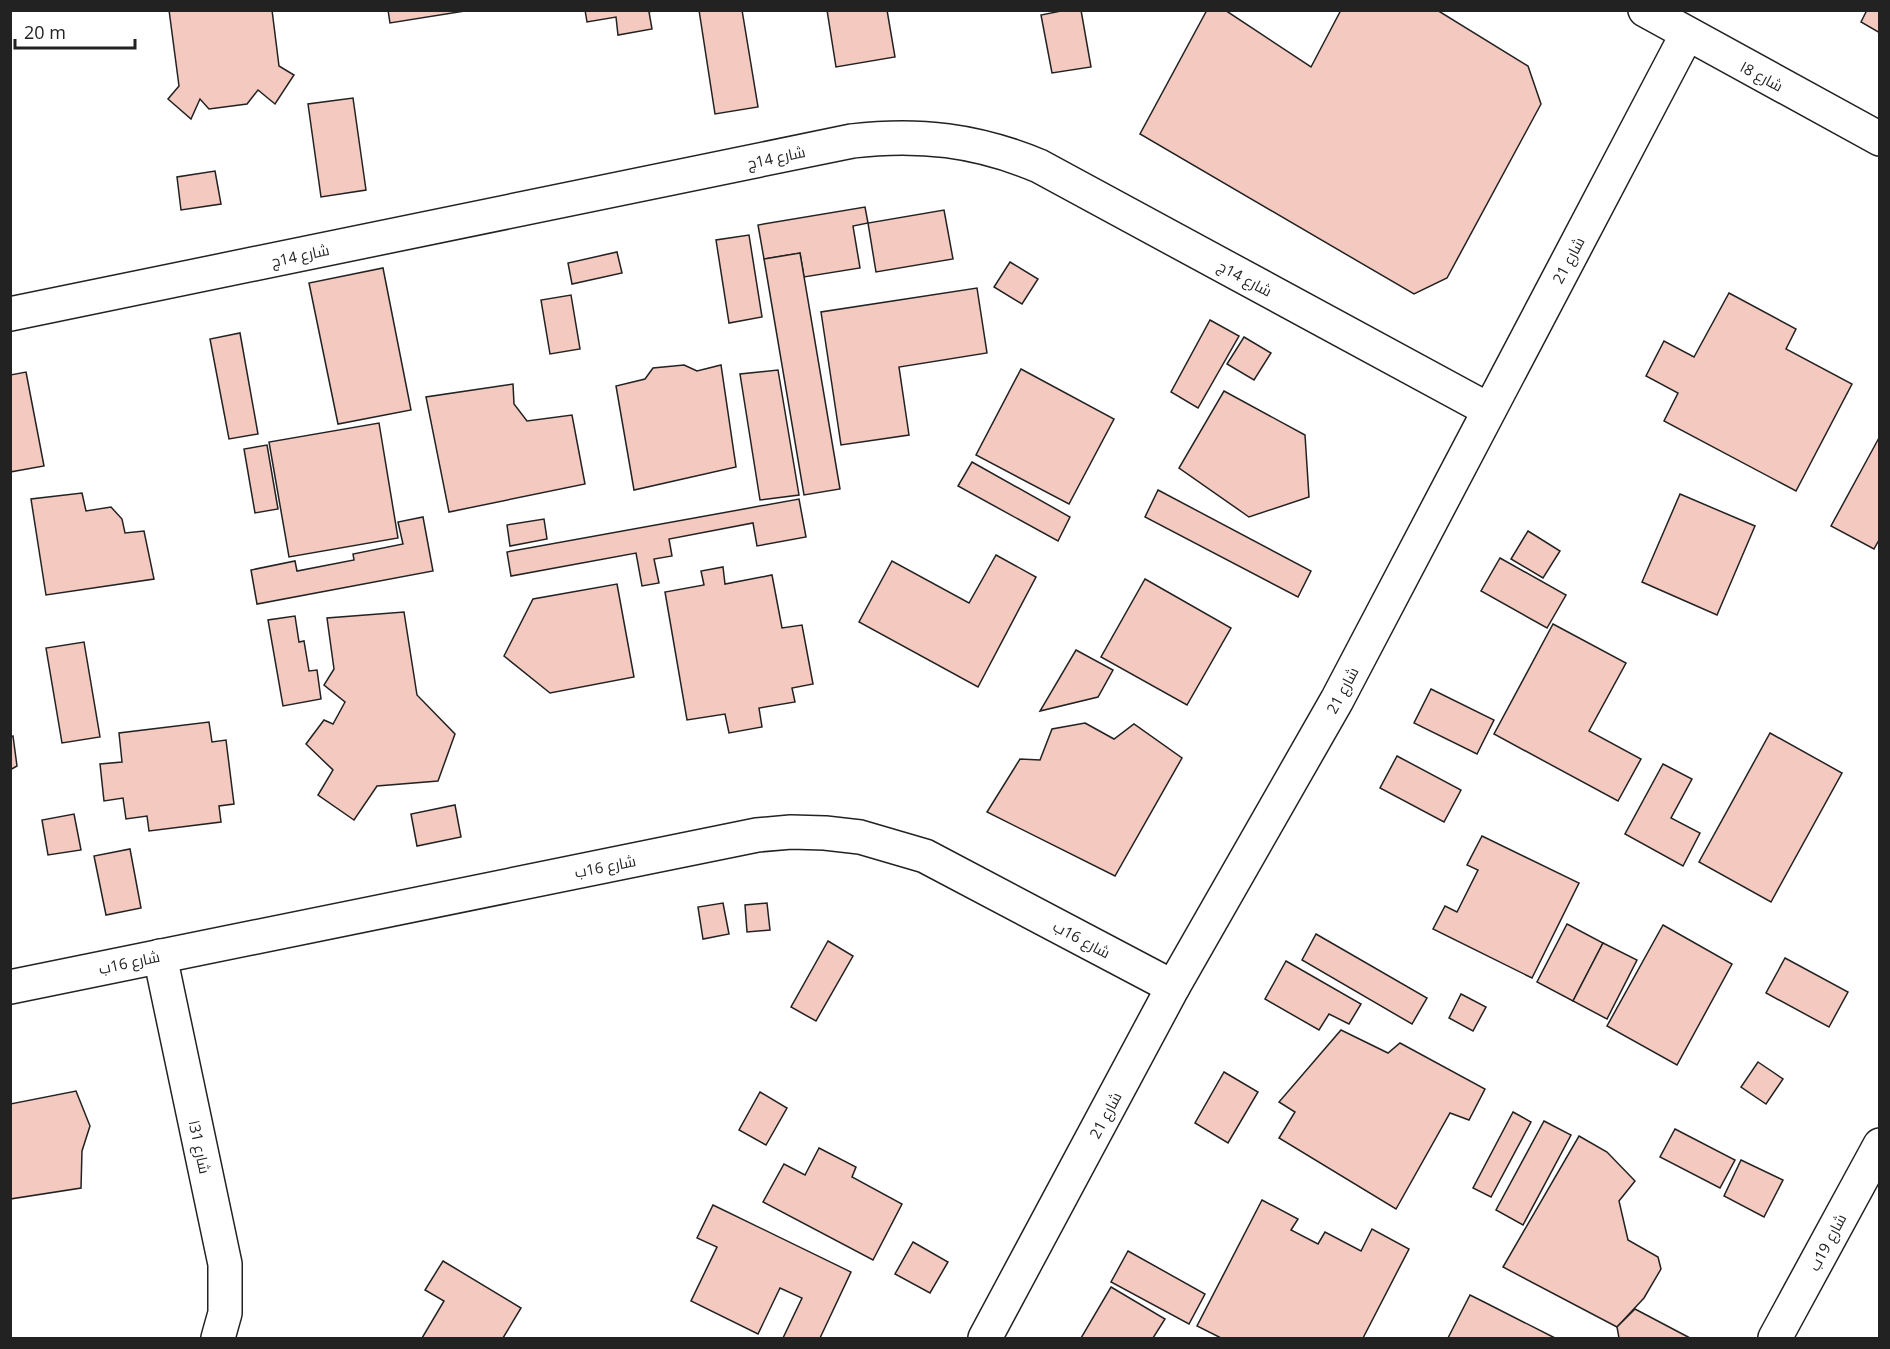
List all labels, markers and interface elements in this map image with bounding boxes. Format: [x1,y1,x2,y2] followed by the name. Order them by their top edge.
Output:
[15,12,135,50] scale bar
[24,20,66,44] text: 20 m
[1736,56,1787,97] street label: شارع 8ا
[745,141,807,175] street label: شارع 14ج
[1547,233,1590,288] street label: شارع 21
[269,239,331,273] street label: شارع 14ج
[1213,255,1276,302] street label: شارع 14ج
[1321,663,1364,718] street label: شارع 21
[573,850,638,884] street label: شارع 16ب
[1049,916,1114,964] street label: شارع 16ب
[97,946,162,980] street label: شارع 16ب
[1084,1088,1127,1143] street label: شارع 21
[183,1118,215,1176] street label: شارع 31ا
[1804,1210,1852,1275] street label: شارع 19ب

